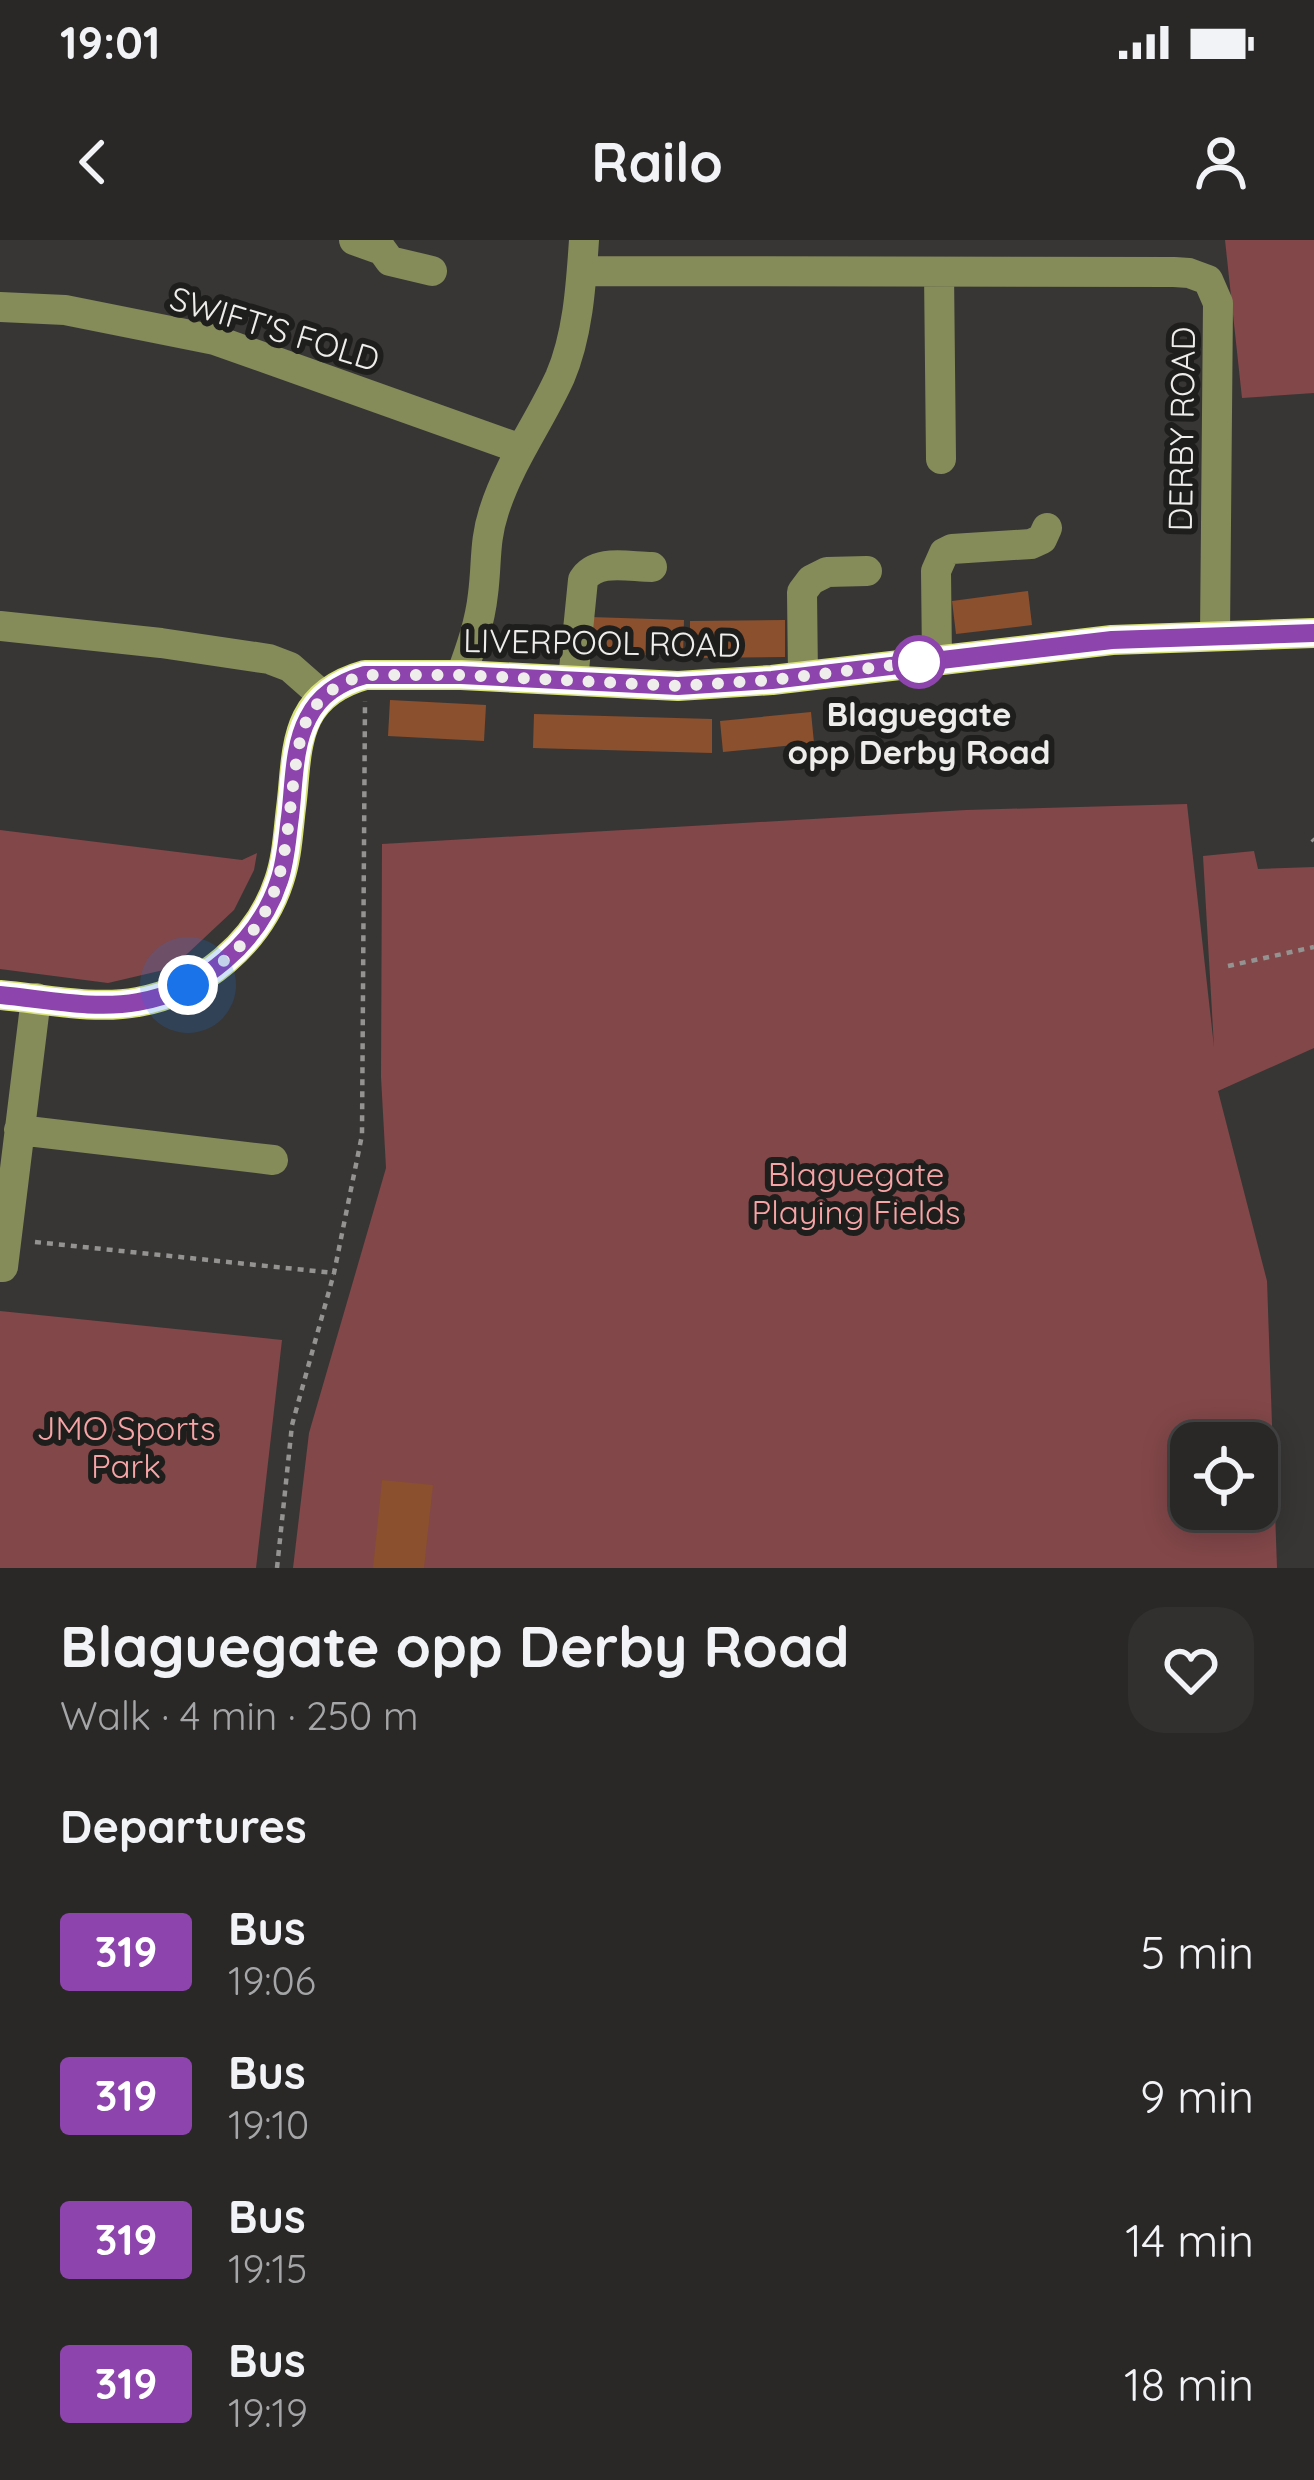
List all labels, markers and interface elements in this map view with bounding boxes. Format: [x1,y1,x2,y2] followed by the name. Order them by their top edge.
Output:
[60,14,161,70] text: 19:01
[591,128,723,196] text: Railo
[60,129,126,195] icon: back
[1188,129,1254,195] icon: person
[165,277,385,379] street label: SWIFT'S FOLD
[1159,326,1203,532] street label: DERBY ROAD
[463,619,741,665] street label: LIVERPOOL ROAD
[894,637,944,687] marker: Blaguegate opp Derby Road
[788,693,1050,772] place label: Blaguegate opp Derby Road
[158,955,218,1015] your location
[752,1153,960,1232] park label: Blaguegate Playing Fields
[37,1407,215,1486] park label: JMO Sports Park
[1170,1422,1278,1530] map controls
[1170,1422,1278,1530] button: locate
[1128,1607,1254,1733] button: heart
[60,1610,850,1681] text: Blaguegate opp Derby Road
[60,1691,419,1740] text: Walk · 4 min · 250 m
[60,1798,307,1854] text: Departures
[228,1900,306,1956] text: Bus
[1141,1924,1254,1980] text: 5 min
[95,1925,157,1978] text: 319
[228,1956,316,2005] text: 19:06
[228,2044,306,2100] text: Bus
[1140,2068,1254,2124] text: 9 min
[95,2069,157,2122] text: 319
[228,2100,309,2149] text: 19:10
[228,2188,306,2244] text: Bus
[1125,2212,1254,2268] text: 14 min
[95,2213,157,2266] text: 319
[228,2244,307,2293] text: 19:15
[228,2332,306,2388] text: Bus
[1124,2356,1254,2412] text: 18 min
[95,2357,157,2410] text: 319
[228,2388,308,2437] text: 19:19

